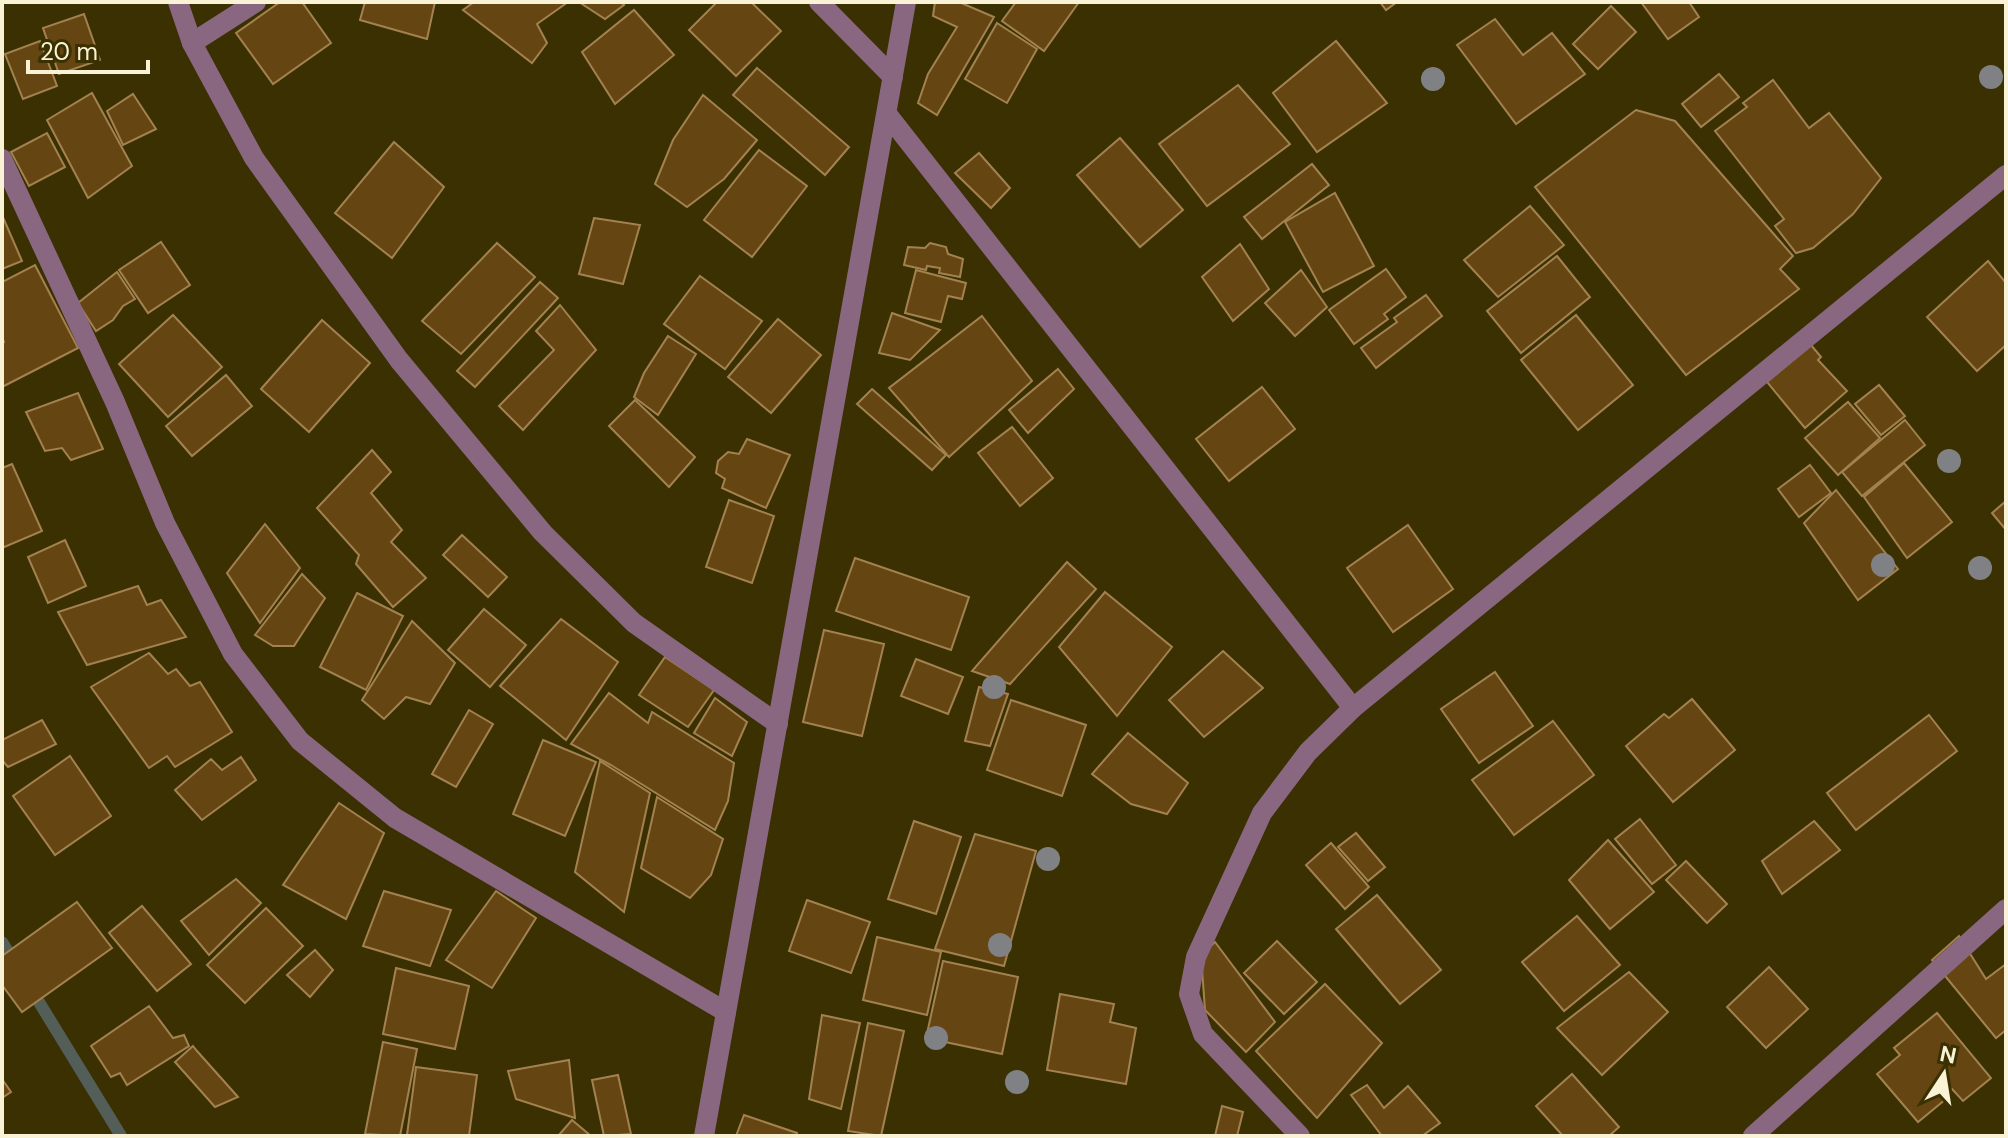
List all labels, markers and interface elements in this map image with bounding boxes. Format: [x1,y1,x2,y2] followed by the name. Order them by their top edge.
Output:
[28,24,148,74] scale bar
[40,36,98,67] text: 20 m
[1904,1034,1984,1114] north arrow
[1937,1039,1959,1071] text: N

